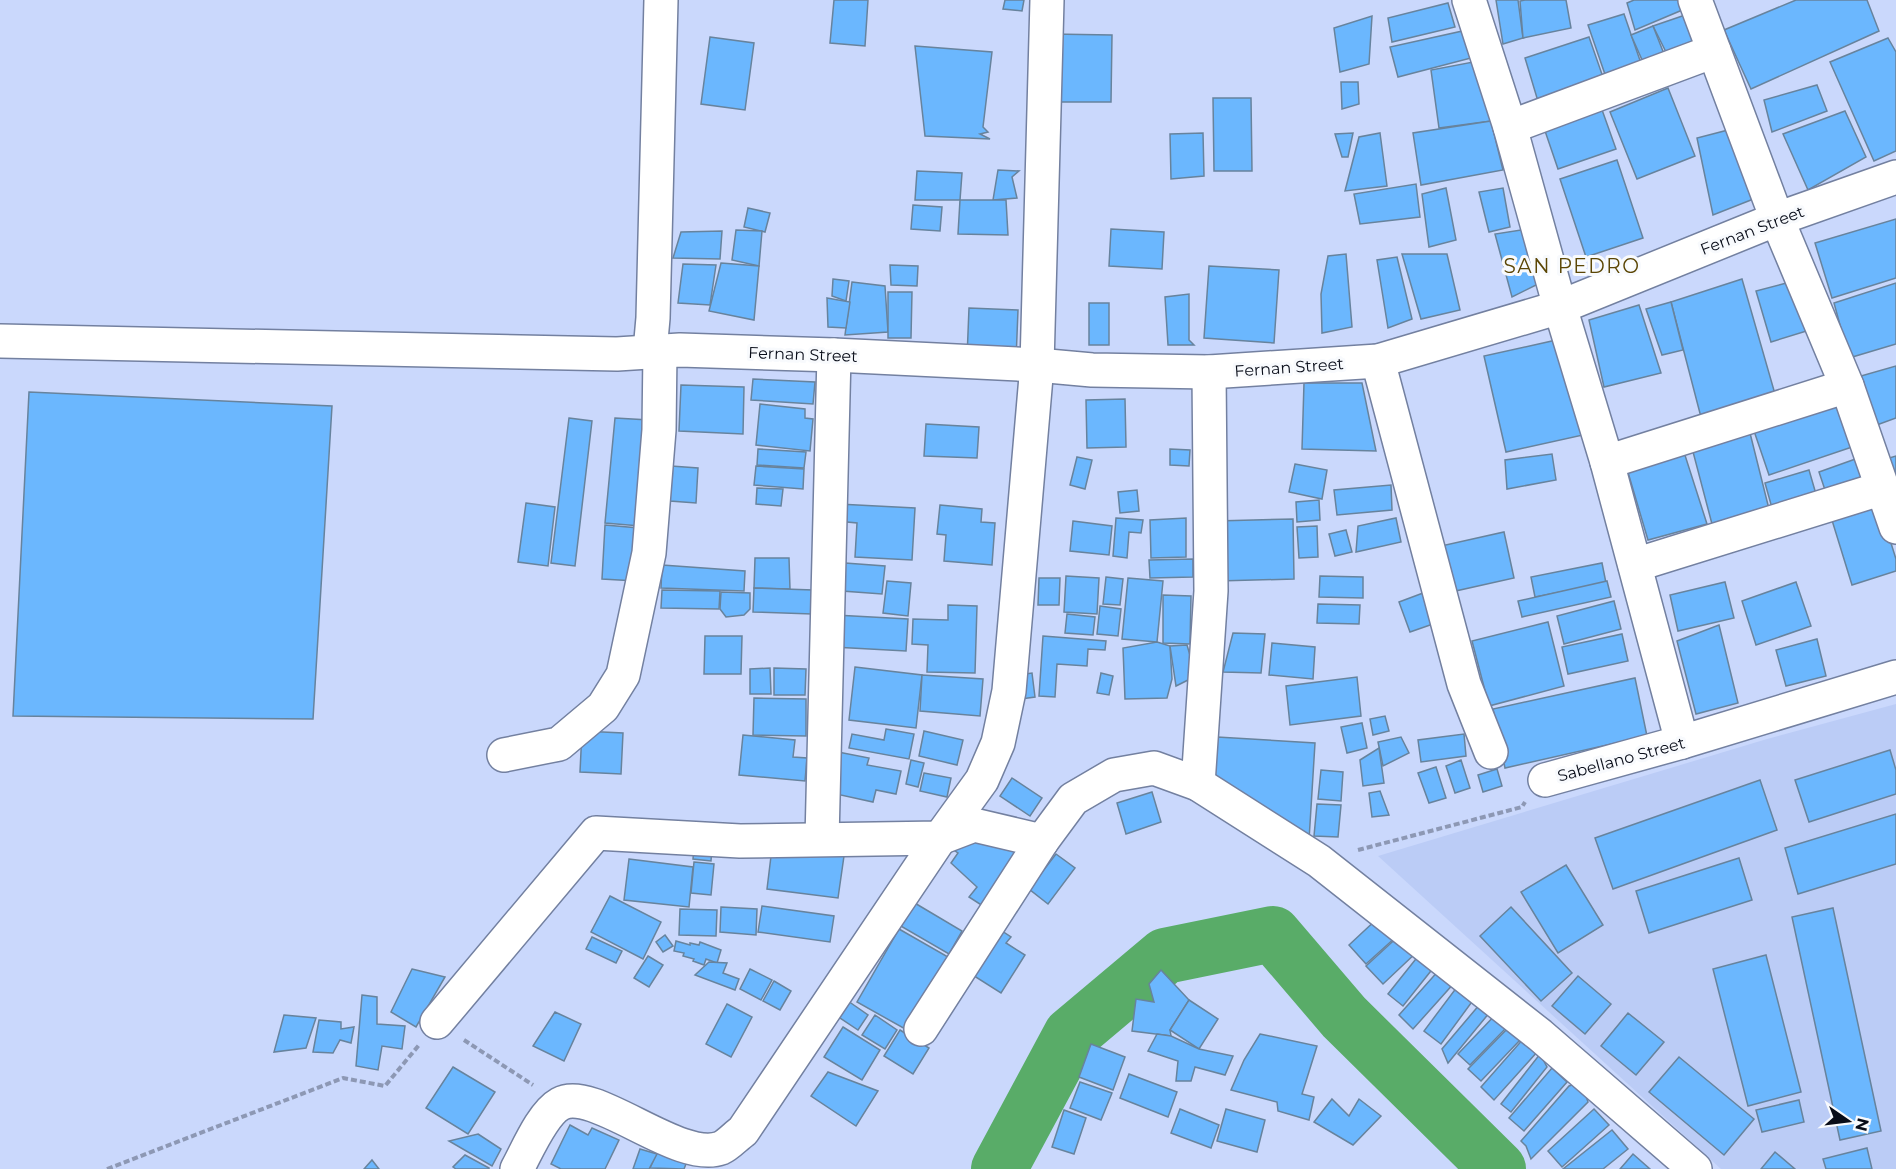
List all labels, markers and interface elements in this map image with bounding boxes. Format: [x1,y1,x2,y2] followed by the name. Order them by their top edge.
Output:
[1698,202,1807,259] street label: Fernan Street
[1504,254,1640,278] district label: SAN PEDRO
[748,343,859,366] street label: Fernan Street
[1234,354,1345,381] street label: Fernan Street
[1555,733,1687,786] street label: Sabellano Street
[1818,1091,1878,1151] north arrow
[1851,1116,1873,1133] text: N

